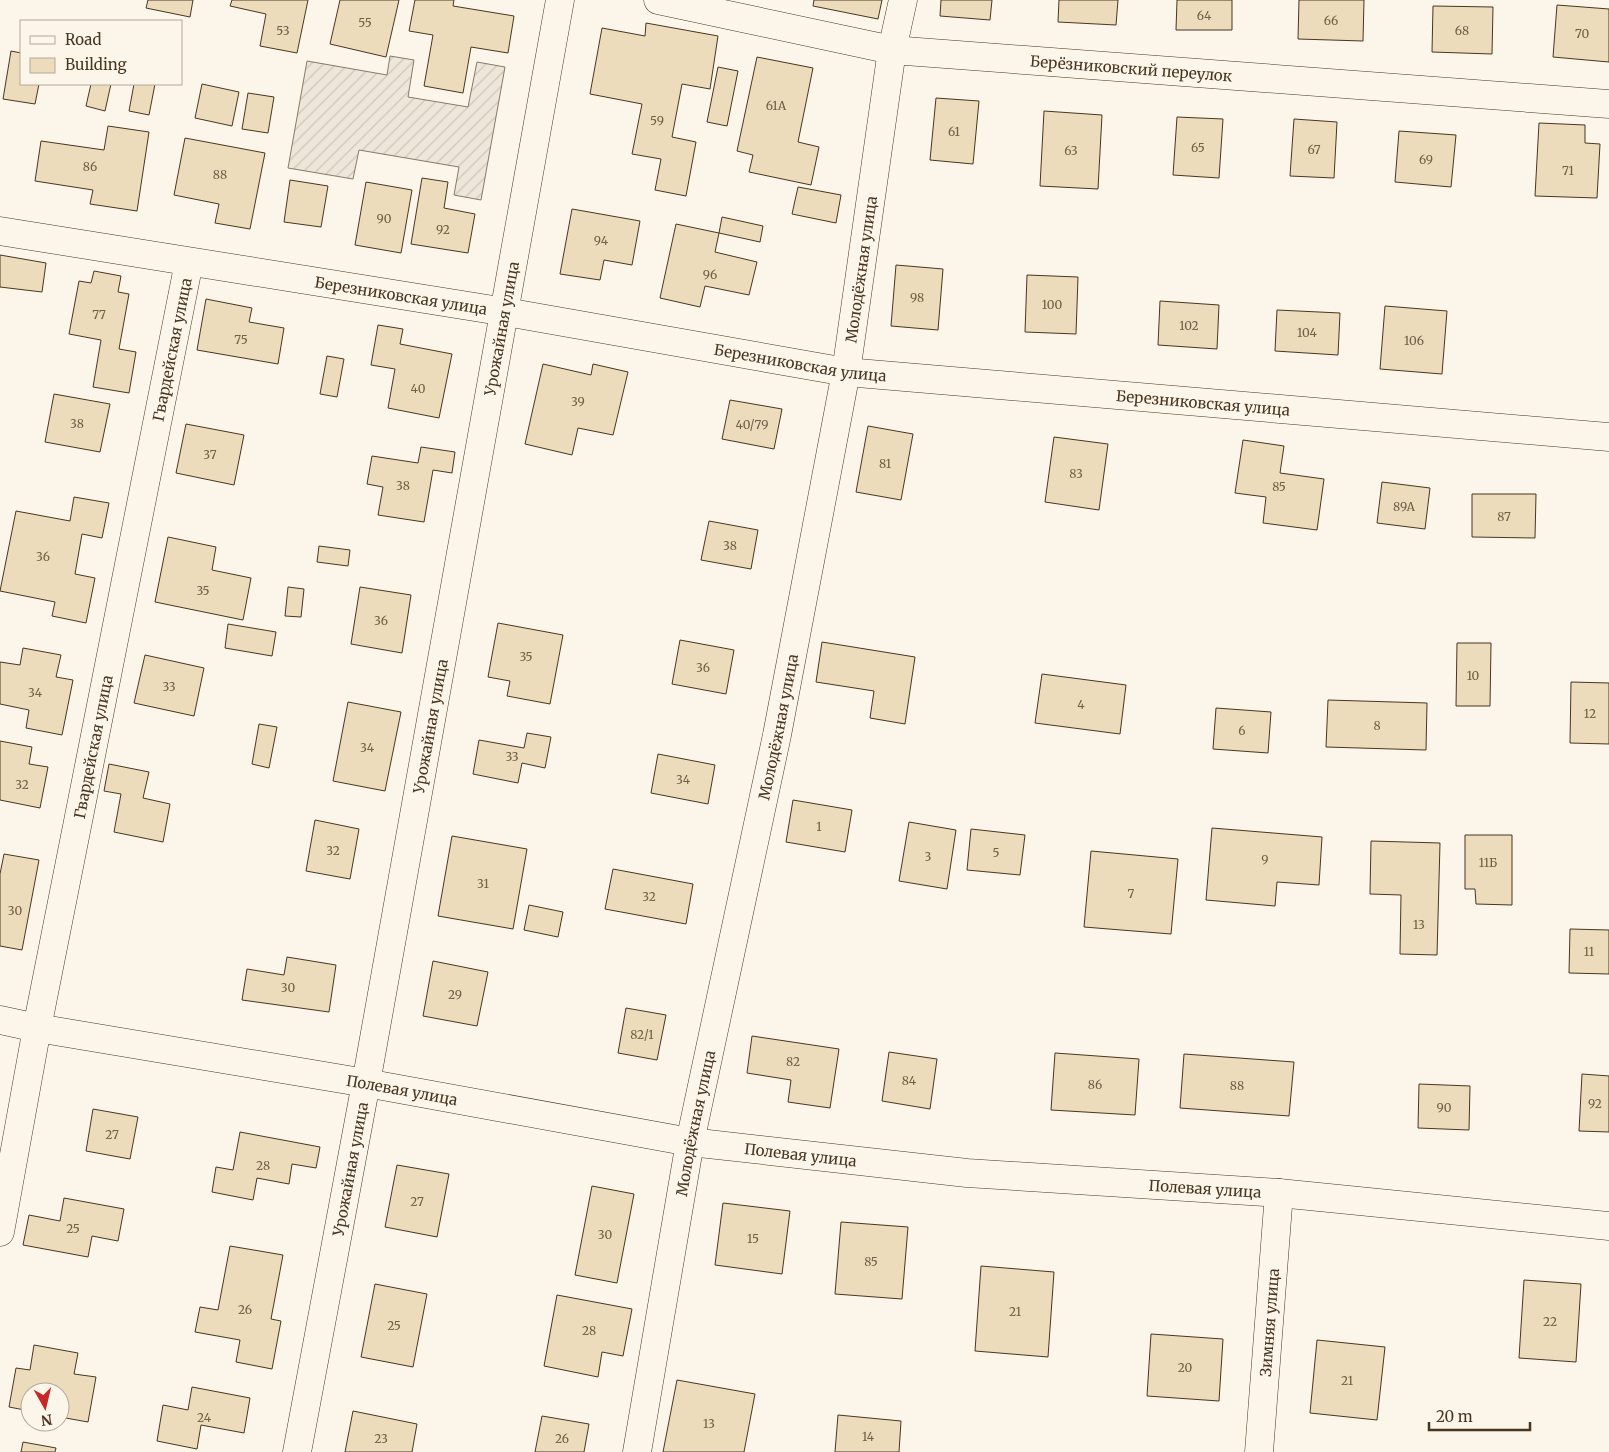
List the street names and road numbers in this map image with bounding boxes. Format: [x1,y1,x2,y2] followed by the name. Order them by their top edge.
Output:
[1029,51,1233,85] street label: Берёзниковский переулок
[841,194,881,344] street label: Молодёжная улица
[480,260,523,398] street label: Урожайная улица
[313,272,489,318] street label: Березниковская улица
[148,276,195,423] street label: Гвардейская улица
[712,339,887,385] street label: Березниковская улица
[1115,386,1291,419] street label: Березниковская улица
[754,652,802,801] street label: Молодёжная улица
[408,657,451,796] street label: Урожайная улица
[69,673,116,820] street label: Гвардейская улица
[671,1048,719,1197] street label: Молодёжная улица
[345,1070,459,1109] street label: Полевая улица
[328,1100,372,1239] street label: Урожайная улица
[743,1139,858,1170] street label: Полевая улица
[1148,1175,1262,1201] street label: Полевая улица
[1255,1267,1283,1377] street label: Зимняя улица

